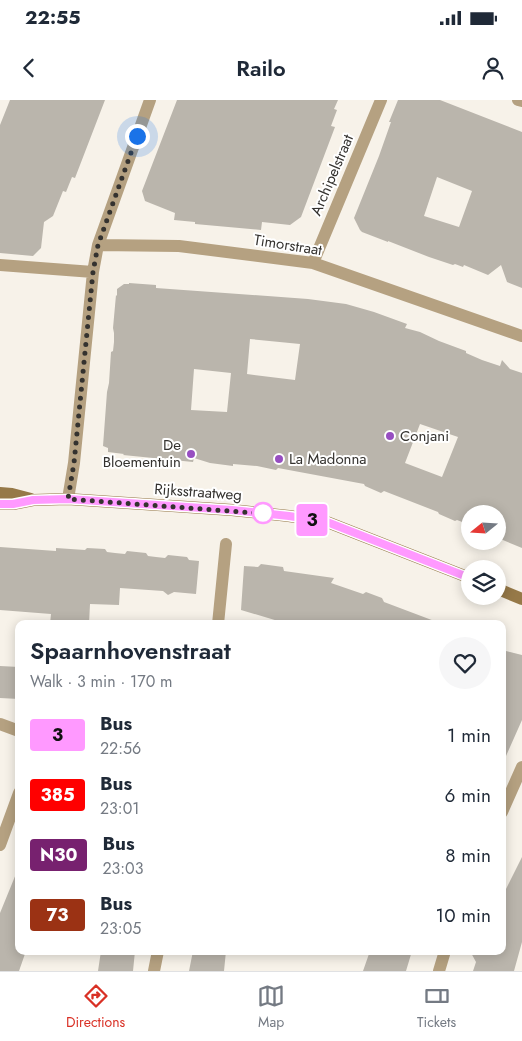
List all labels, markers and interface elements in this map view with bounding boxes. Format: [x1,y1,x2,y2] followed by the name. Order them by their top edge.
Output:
[25,4,81,31] text: 22:55
[236,52,286,84] text: Railo
[15,54,43,82] icon: back
[479,54,507,82] icon: person
[125,124,150,149] your location
[305,131,359,219] street label: Archipelstraat
[252,229,324,261] street label: Timorstraat
[400,425,449,447] place label: Conjani
[384,430,396,442] marker: Conjani
[103,434,181,473] place label: De Bloementuin
[185,448,197,460] marker: De Bloementuin
[289,448,367,470] place label: La Madonna
[273,453,285,465] marker: La Madonna
[153,478,243,506] street label: Rijksstraatweg
[252,502,274,524] unlabelled marker
[296,504,328,536] line badge: 3
[461,505,506,550] north arrow
[461,505,506,605] map controls
[306,507,318,533] text: 3
[461,560,506,605] button: layers
[30,633,231,668] text: Spaarnhovenstraat
[439,637,491,689] button: heart
[30,670,173,693] text: Walk · 3 min · 170 m
[100,710,132,737] text: Bus
[52,722,63,748] text: 3
[447,722,491,749] text: 1 min
[100,737,141,760] text: 22:56
[100,770,132,797] text: Bus
[40,782,75,808] text: 385
[445,782,491,809] text: 6 min
[100,797,139,820] text: 23:01
[102,830,135,857] text: Bus
[40,842,77,868] text: N30
[445,842,491,869] text: 8 min
[102,857,143,880] text: 23:03
[100,890,132,917] text: Bus
[46,902,69,928] text: 73
[436,902,491,929] text: 10 min
[100,917,141,940] text: 23:05
[66,982,125,1032] tab: Directions
[257,982,285,1032] tab: Map
[417,982,456,1032] tab: Tickets

